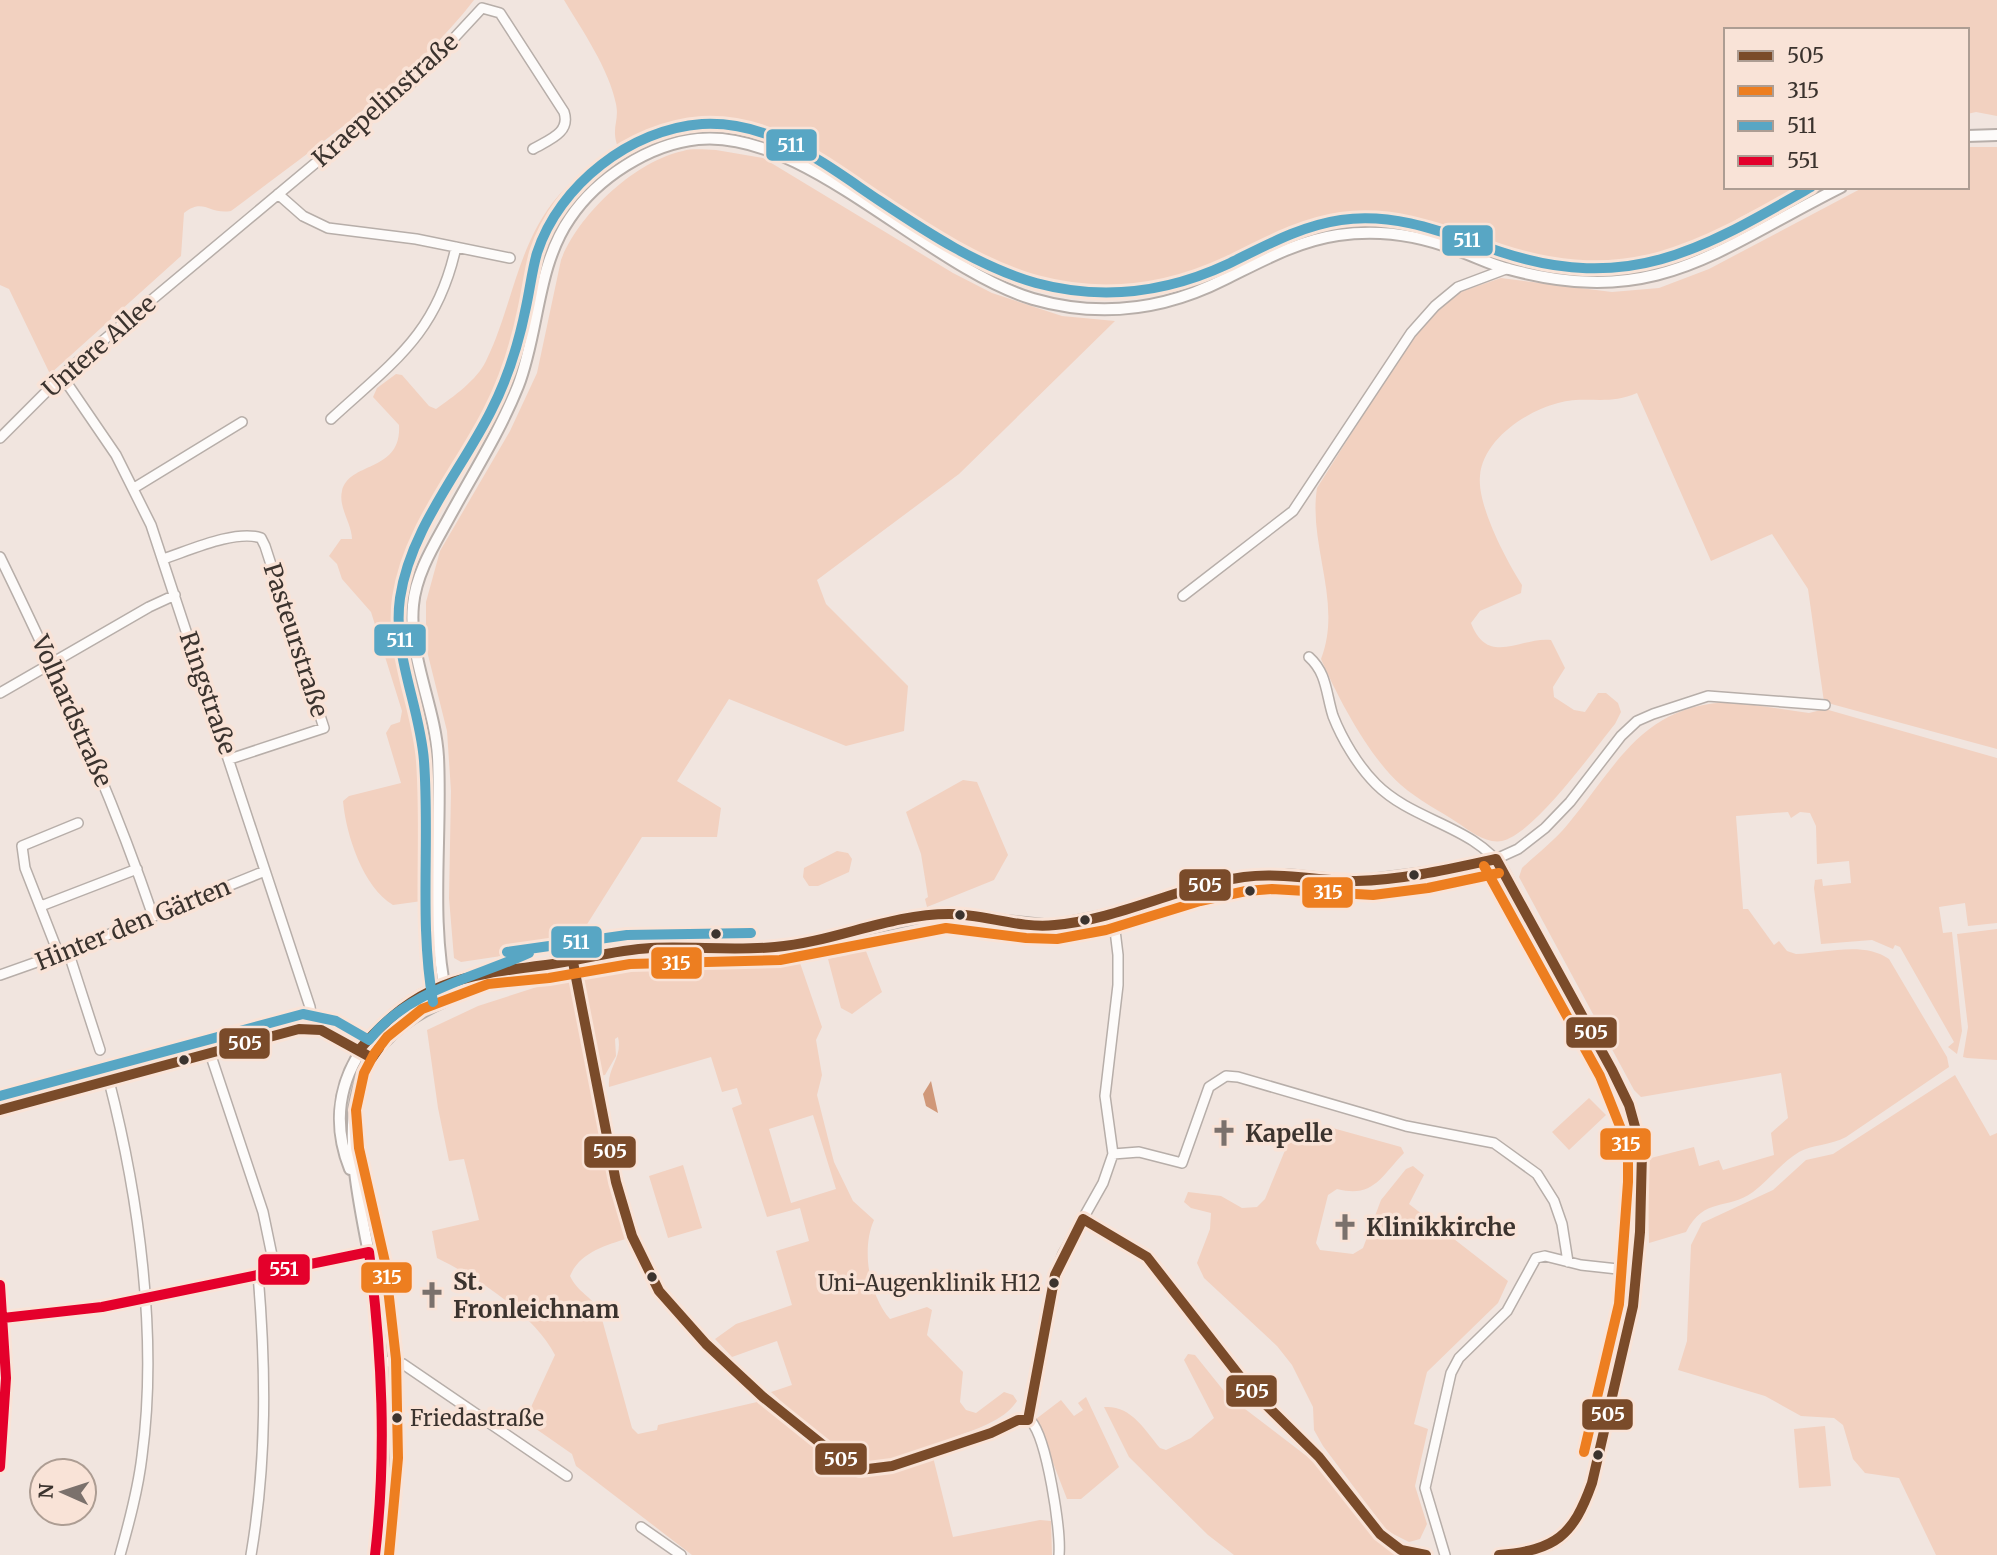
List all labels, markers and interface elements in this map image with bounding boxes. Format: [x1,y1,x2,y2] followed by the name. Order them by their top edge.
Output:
[306,26,464,174] street label: Kraepelinstraße
[1724,28,1969,189] legend
[1787,42,1824,69] text: 505
[1787,77,1819,104] text: 315
[1787,112,1817,139] text: 511
[765,128,818,162] line badge: 511
[777,133,805,157] text: 511
[1787,147,1819,174] text: 551
[1441,224,1494,257] line badge: 511
[1453,228,1481,252] text: 511
[36,288,162,404] street label: Untere Allee
[257,559,335,721] street label: Pasteurstraße
[373,623,427,657] line badge: 511
[173,628,243,758] street label: Ringstraße
[386,628,414,652] text: 511
[24,630,119,791] street label: Volhardstraße
[1178,868,1232,902] line badge: 505
[1407,868,1421,882] unlabelled marker
[31,871,235,977] street label: Hinter den Gärten
[1188,873,1222,897] text: 505
[1301,876,1354,909] line badge: 315
[1313,880,1343,904] text: 315
[1243,884,1257,898] unlabelled marker
[953,908,967,922] unlabelled marker
[1078,913,1092,927] unlabelled marker
[550,925,603,959] line badge: 511
[709,927,723,941] unlabelled marker
[562,930,590,954] text: 511
[650,946,703,980] line badge: 315
[661,951,691,975] text: 315
[1565,1016,1618,1049] line badge: 505
[1574,1020,1608,1044] text: 505
[218,1027,271,1060] line badge: 505
[228,1031,262,1055] text: 505
[177,1053,191,1067] unlabelled marker
[1209,1118,1239,1148] church icon: Kapelle
[1245,1118,1333,1149] place label: Kapelle
[1599,1127,1652,1161] line badge: 315
[1611,1132,1641,1156] text: 315
[583,1135,637,1169] line badge: 505
[593,1139,627,1163] text: 505
[1330,1212,1360,1242] church icon: Klinikkirche
[1366,1212,1516,1243] place label: Klinikkirche
[257,1253,311,1286] line badge: 551
[269,1257,299,1281] text: 551
[360,1261,413,1294] line badge: 315
[372,1265,402,1289] text: 315
[453,1266,619,1325] place label: St. Fronleichnam
[818,1269,1041,1297] place label: Uni-Augenklinik H12
[645,1270,659,1284] unlabelled marker
[1047,1276,1061,1290] marker: Uni-Augenklinik H12
[417,1280,447,1310] church icon: St. Fronleichnam
[1225,1374,1278,1408] line badge: 505
[1235,1379,1269,1403] text: 505
[1581,1398,1634,1431] line badge: 505
[1591,1402,1625,1426] text: 505
[410,1404,544,1432] place label: Friedastraße
[390,1411,404,1425] marker: Friedastraße
[814,1442,868,1476] line badge: 505
[824,1447,858,1471] text: 505
[1591,1448,1605,1462] unlabelled marker
[28,1457,98,1527] north arrow
[34,1483,58,1499] text: N

